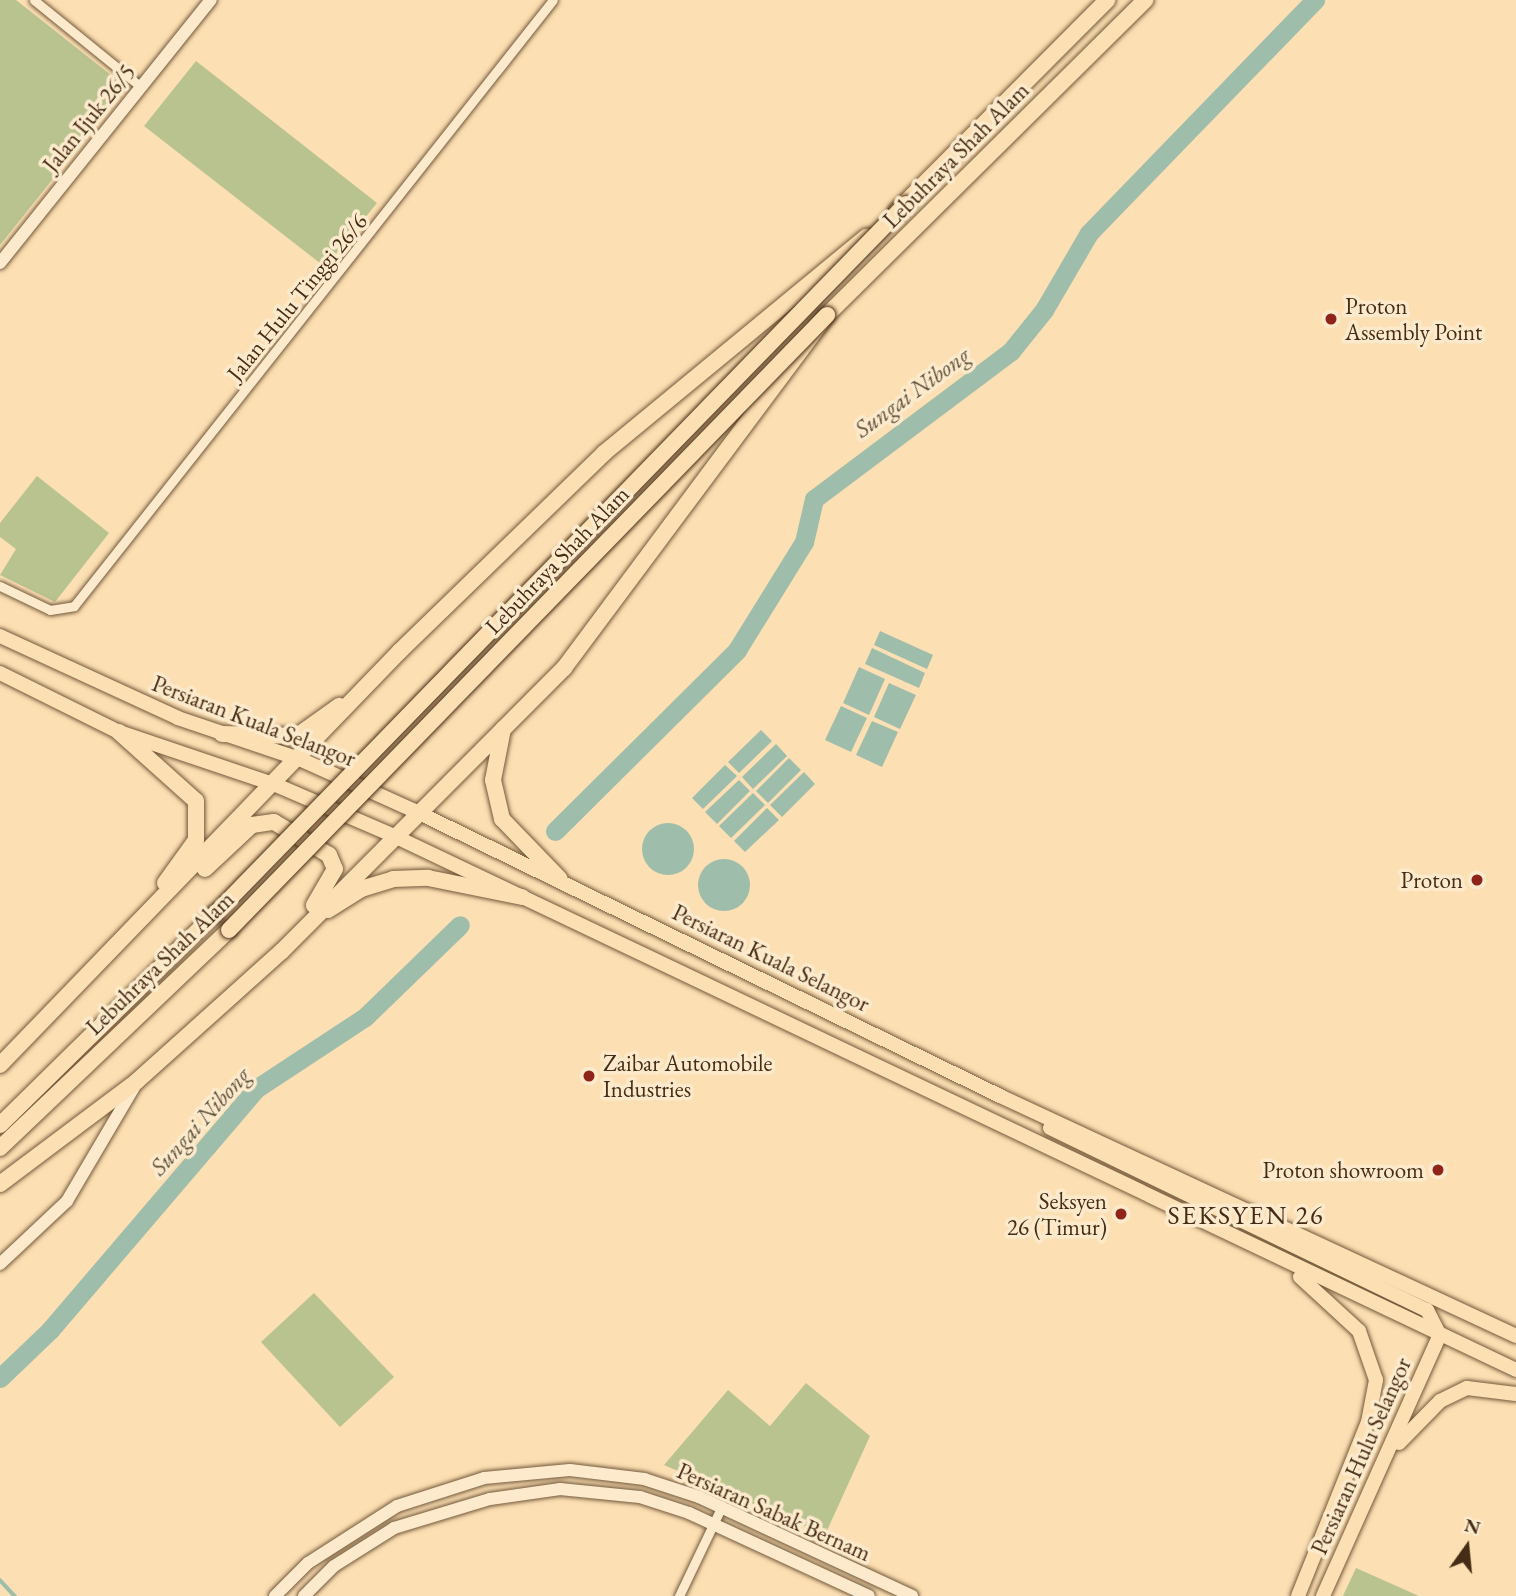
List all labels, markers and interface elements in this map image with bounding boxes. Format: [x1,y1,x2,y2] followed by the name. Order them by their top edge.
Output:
[37,58,141,178] street label: Jalan Ijuk 26/5
[877,76,1035,234] street label: Lebuhraya Shah Alam
[221,208,373,386] street label: Jalan Hulu Tinggi 26/6
[1345,292,1482,346] place label: Proton Assembly Point
[1323,311,1339,327] marker: Proton Assembly Point
[849,340,975,444] water label: Sungai Nibong
[479,480,635,640] street label: Lebuhraya Shah Alam
[148,669,360,773] street label: Persiaran Kuala Selangor
[1400,866,1463,894] place label: Proton
[1469,872,1485,888] marker: Proton
[80,885,240,1041] street label: Lebuhraya Shah Alam
[668,898,874,1018] street label: Persiaran Kuala Selangor
[603,1049,772,1103] place label: Zaibar Automobile Industries
[144,1061,256,1181] water label: Sungai Nibong
[581,1068,597,1084] marker: Zaibar Automobile Industries
[1262,1156,1424,1184] place label: Proton showroom
[1430,1162,1446,1178] marker: Proton showroom
[1007,1187,1107,1241] place label: Seksyen 26 (Timur)
[1169,1200,1323,1232] district label: SEKSYEN 26
[1113,1206,1129,1222] marker: Seksyen 26 (Timur)
[1305,1353,1417,1559] street label: Persiaran Hulu Selangor
[673,1457,875,1567] street label: Persiaran Sabak Bernam
[1432,1512,1502,1582] north arrow
[1462,1512,1483,1540] text: N

